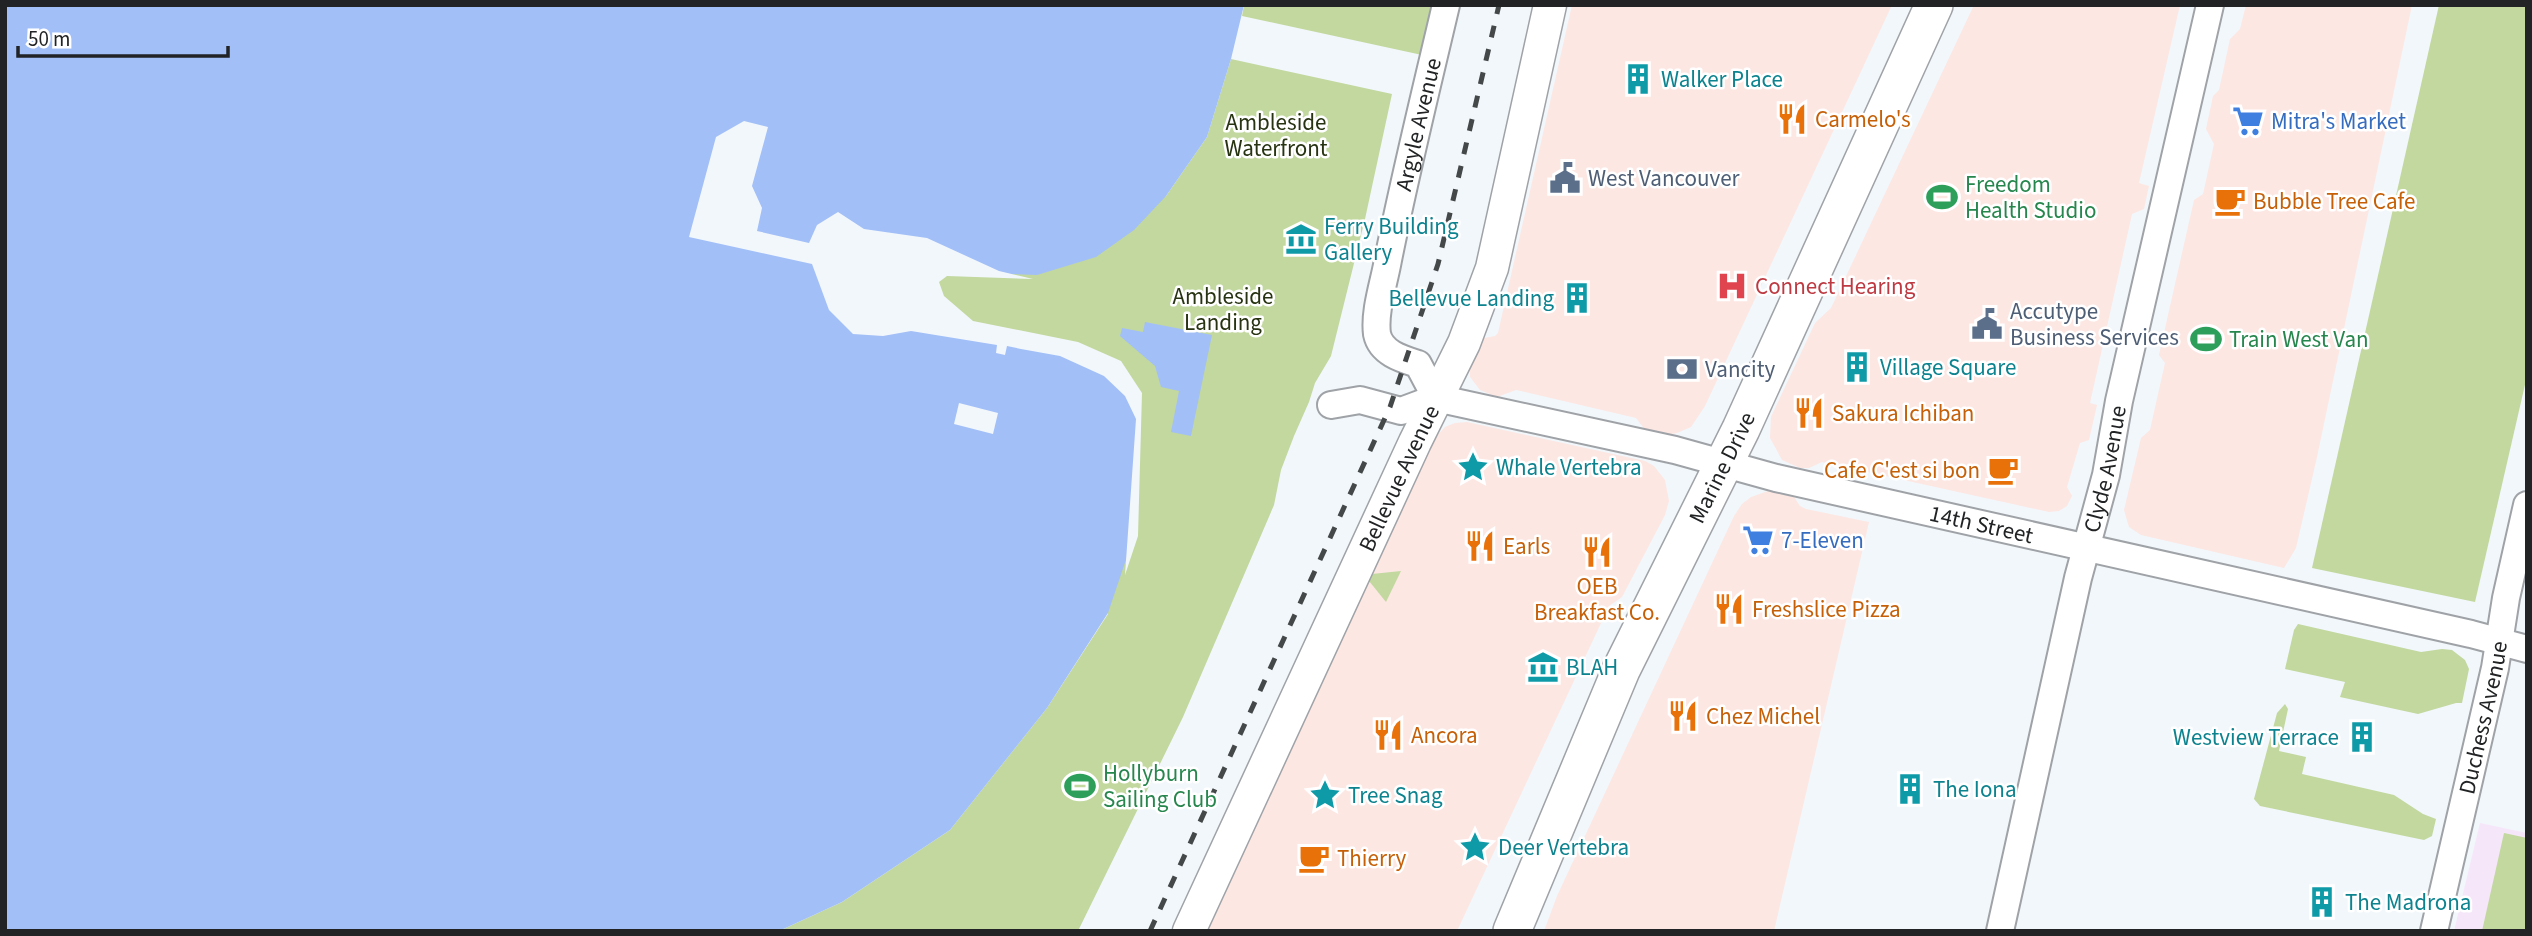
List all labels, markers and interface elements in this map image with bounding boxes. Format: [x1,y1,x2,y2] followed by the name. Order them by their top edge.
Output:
[18,14,228,58] scale bar
[28,24,70,54] text: 50 m
[1387,54,1449,194] street label: Argyle Avenue
[1621,62,1655,96] building icon: Walker Place
[1661,63,1783,96] place label: Walker Place
[1775,102,1809,136] restaurant icon: Carmelo's
[1815,103,1911,136] place label: Carmelo's
[2231,104,2265,138] supermarket icon: Mitra's Market
[2271,105,2406,138] place label: Mitra's Market
[1224,106,1328,165] park label: Ambleside Waterfront
[1548,161,1582,195] public building icon: West Vancouver
[1588,162,1741,195] place label: West Vancouver
[1965,168,2096,227] place label: Freedom Health Studio
[1925,180,1959,214] sports icon: Freedom Health Studio
[2213,184,2247,218] cafe icon: Bubble Tree Cafe
[2253,185,2415,218] place label: Bubble Tree Cafe
[1324,210,1459,269] place label: Ferry Building Gallery
[1284,222,1318,256] museum icon: Ferry Building Gallery
[1715,269,1749,303] hospital icon: Connect Hearing
[1755,270,1916,303] place label: Connect Hearing
[1172,280,1274,339] park label: Ambleside Landing
[1560,281,1594,315] building icon: Bellevue Landing
[1389,282,1554,315] place label: Bellevue Landing
[2010,295,2179,354] place label: Accutype Business Services
[1970,307,2004,341] public building icon: Accutype Business Services
[2189,322,2223,356] sports icon: Train West Van
[2229,323,2369,356] place label: Train West Van
[1840,350,1874,384] building icon: Village Square
[1880,351,2016,384] place label: Village Square
[1665,352,1699,386] bank icon: Vancity
[1705,353,1775,386] place label: Vancity
[1792,396,1826,430] restaurant icon: Sakura Ichiban
[1832,397,1974,430] place label: Sakura Ichiban
[1350,399,1447,557] street label: Bellevue Avenue
[2075,403,2134,536] street label: Clyde Avenue
[1680,407,1763,529] street label: Marine Drive
[1456,450,1490,484] place icon: Whale Vertebra
[1496,451,1642,484] place label: Whale Vertebra
[1986,453,2020,487] cafe icon: Cafe C'est si bon
[1824,454,1980,487] place label: Cafe C'est si bon
[1926,496,2037,552] street label: 14th Street
[1741,523,1775,557] supermarket icon: 7-Eleven
[1781,524,1864,557] place label: 7-Eleven
[1463,529,1497,563] restaurant icon: Earls
[1503,530,1550,563] place label: Earls
[1580,535,1614,569] restaurant icon: OEB Breakfast Co.
[1534,570,1660,629] place label: OEB Breakfast Co.
[1712,592,1746,626] restaurant icon: Freshslice Pizza
[1752,593,1901,626] place label: Freshslice Pizza
[2450,639,2515,797] street label: Duchess Avenue
[1526,650,1560,684] museum icon: BLAH
[1566,651,1618,684] place label: BLAH
[1666,699,1700,733] restaurant icon: Chez Michel
[1706,700,1820,733] place label: Chez Michel
[1371,718,1405,752] restaurant icon: Ancora
[1411,719,1478,752] place label: Ancora
[2345,720,2379,754] building icon: Westview Terrace
[2173,721,2339,754] place label: Westview Terrace
[1103,757,1217,816] place label: Hollyburn Sailing Club
[1063,769,1097,803] sports icon: Hollyburn Sailing Club
[1893,772,1927,806] building icon: The Iona
[1933,773,2017,806] place label: The Iona
[1308,778,1342,812] place icon: Tree Snag
[1348,779,1443,812] place label: Tree Snag
[1458,830,1492,864] place icon: Deer Vertebra
[1498,831,1629,864] place label: Deer Vertebra
[1297,841,1331,875] cafe icon: Thierry
[1337,842,1406,875] place label: Thierry
[2305,885,2339,919] building icon: The Madrona
[2345,886,2471,919] place label: The Madrona

